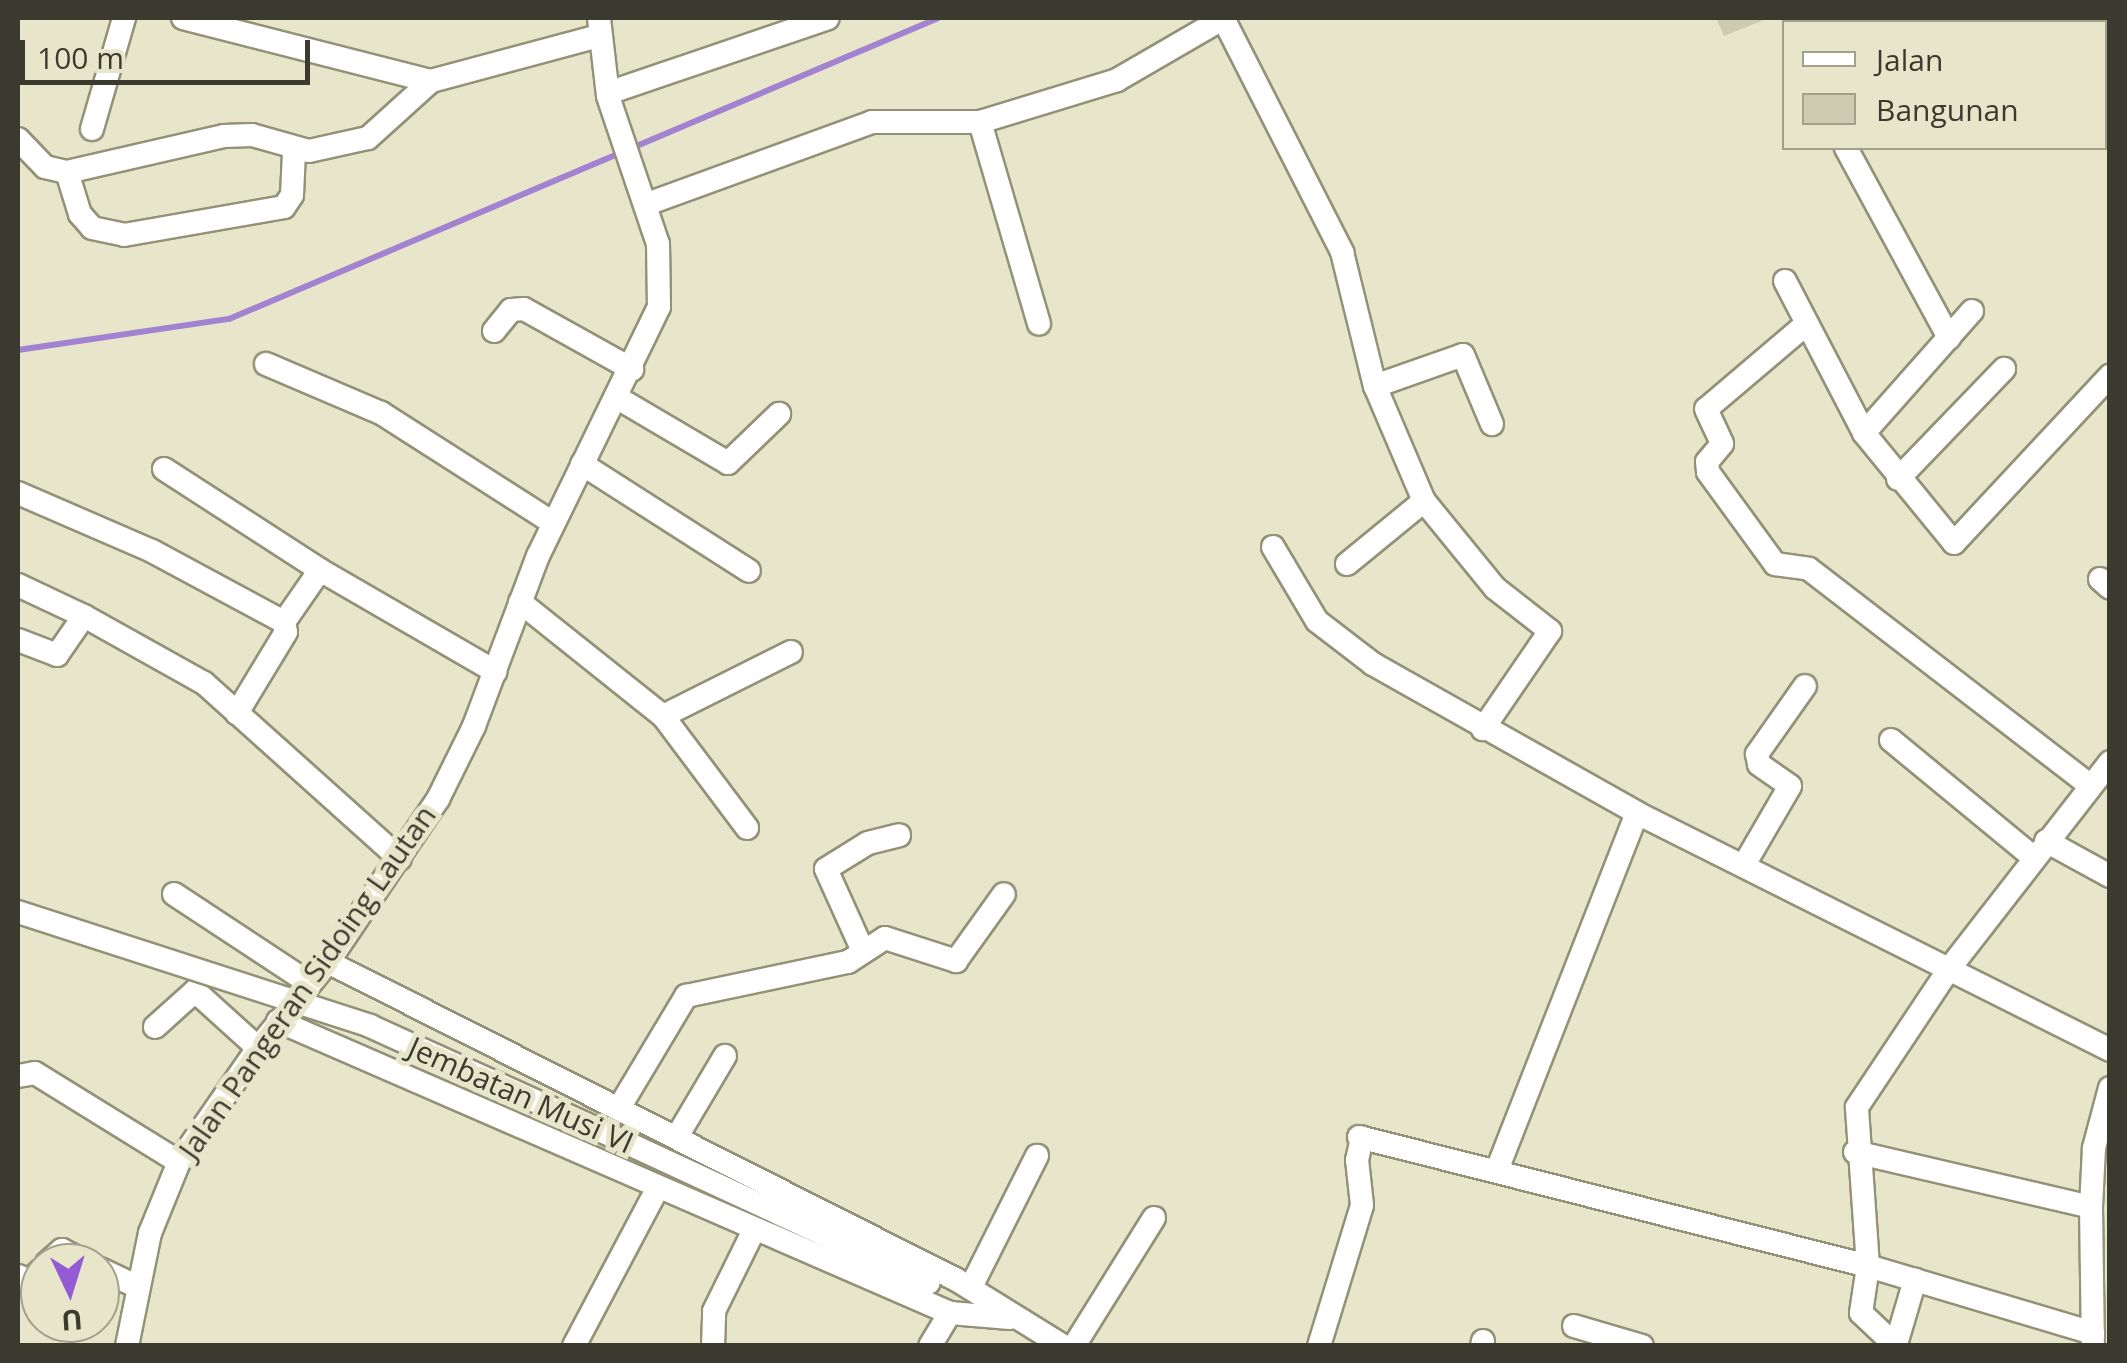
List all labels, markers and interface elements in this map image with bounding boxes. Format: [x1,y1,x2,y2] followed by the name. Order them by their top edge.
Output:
[25,20,315,82] scale bar
[1782,20,2107,150] legend
[37,37,124,78] text: 100 m
[1876,39,1943,80] text: Jalan
[1876,89,2019,130] text: Bangunan
[171,798,443,1166] street label: Jalan Pangeran Sidoing Lautan
[403,1029,639,1161] street label: Jembatan Musi VI
[20,1243,120,1343] north arrow
[60,1301,84,1341] text: U

